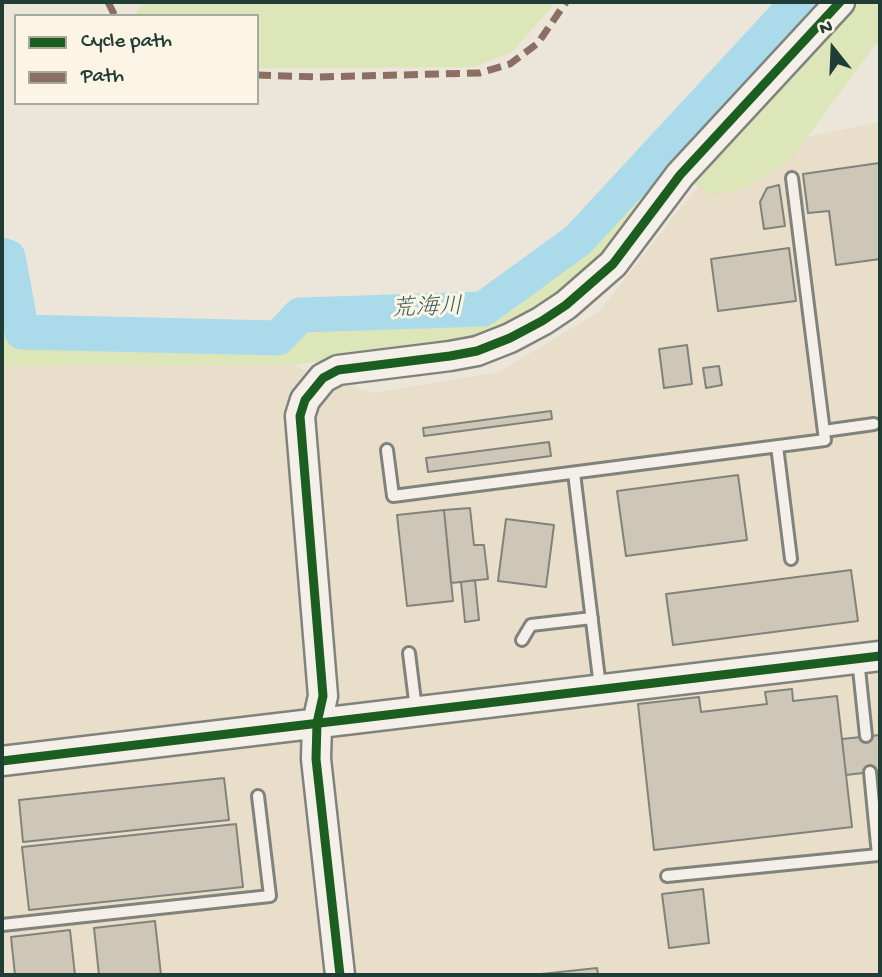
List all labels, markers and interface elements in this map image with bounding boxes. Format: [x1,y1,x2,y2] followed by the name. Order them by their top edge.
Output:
[14,14,259,105] legend
[798,14,868,84] north arrow
[817,16,836,41] text: N
[81,30,172,55] text: Cycle path
[81,65,124,90] text: Path
[391,294,463,326] water label: 荒海川

